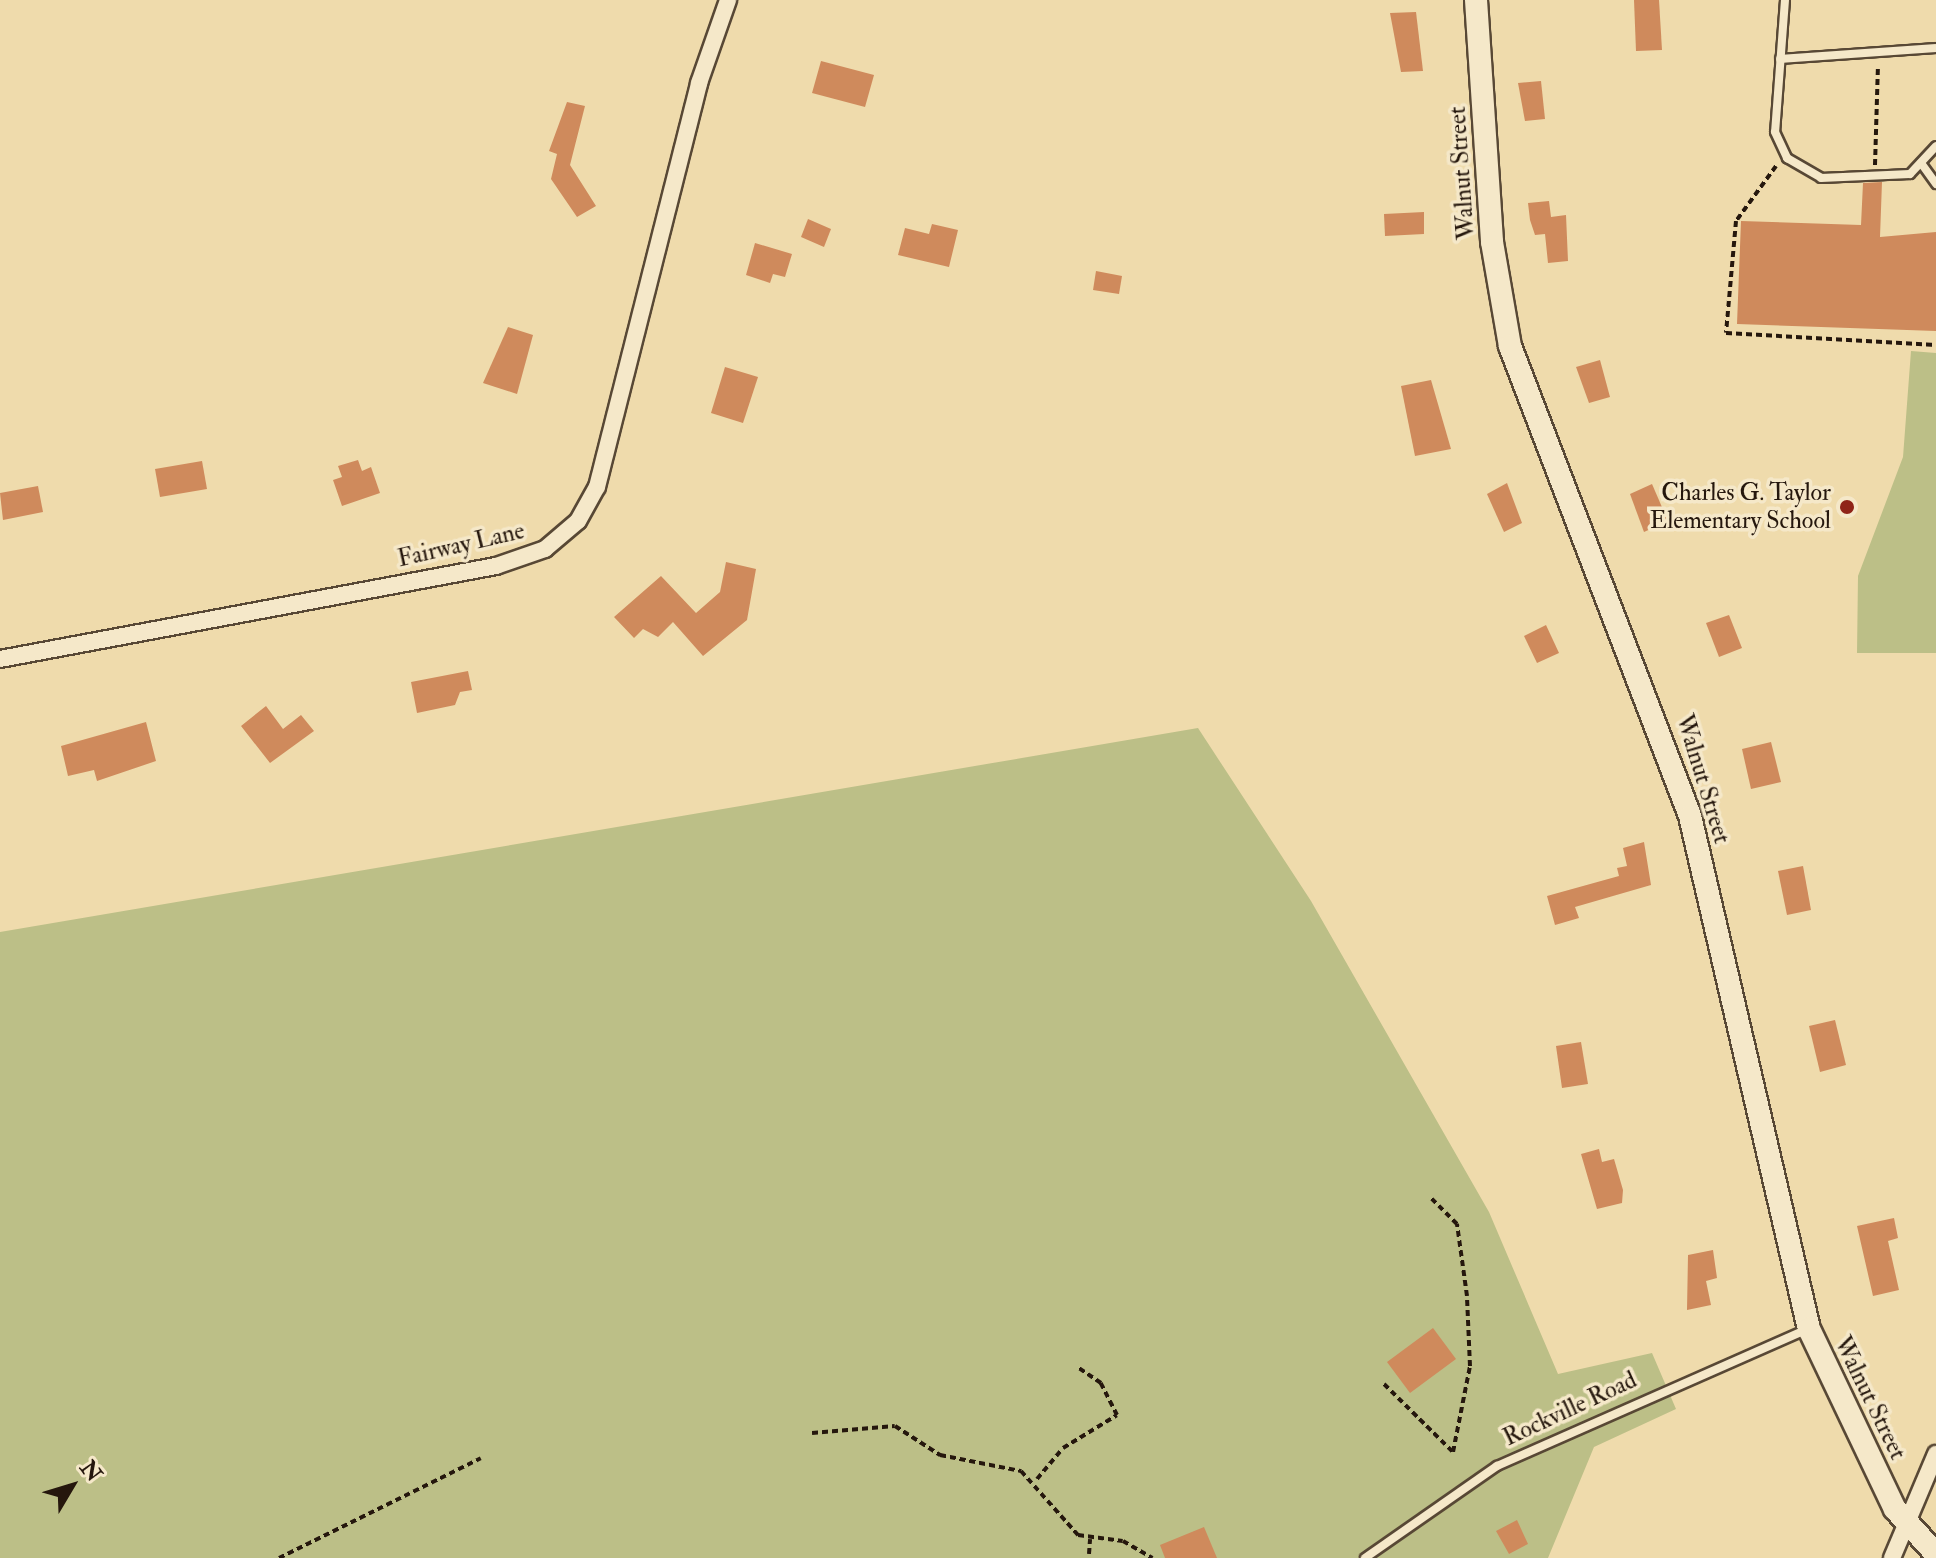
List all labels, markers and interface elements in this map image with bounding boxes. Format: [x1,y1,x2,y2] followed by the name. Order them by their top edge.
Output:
[1443,105,1481,241] street label: Walnut Street
[1650,479,1831,535] place label: Charles G. Taylor Elementary School
[1838,498,1856,516] marker: Charles G. Taylor Elementary School
[395,516,527,574] street label: Fairway Lane
[1670,711,1736,847] street label: Walnut Street
[1828,1332,1912,1464] street label: Walnut Street
[1499,1366,1641,1452] street label: Rockville Road
[32,1446,112,1526] north arrow
[74,1455,108,1488] text: N

